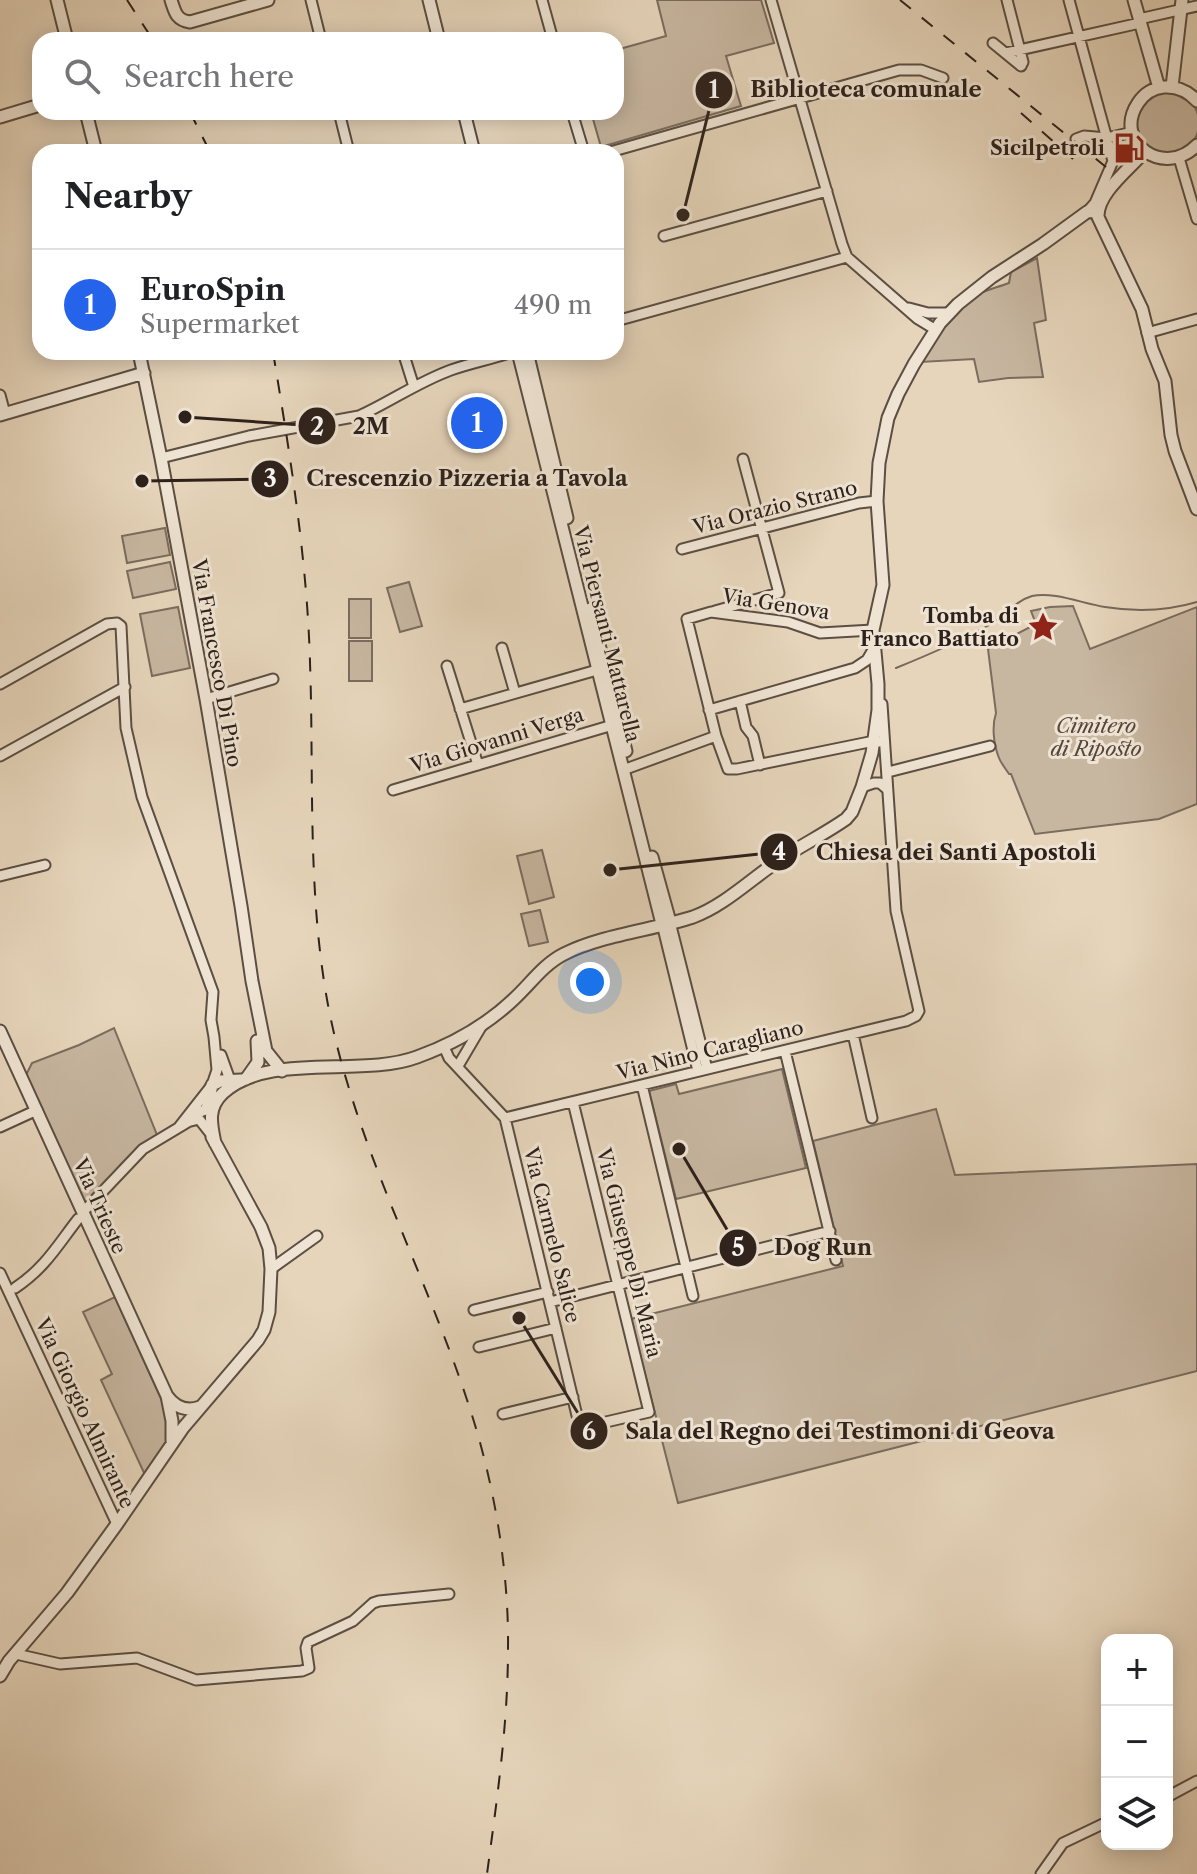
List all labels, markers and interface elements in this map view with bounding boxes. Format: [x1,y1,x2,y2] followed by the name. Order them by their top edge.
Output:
[32,32,624,120] search box
[60,54,104,98] icon: search
[124,58,294,95] text: Search here
[694,67,998,113] callout: Biblioteca comunale
[709,75,720,104] text: 1
[750,76,982,103] text: Biblioteca comunale
[1112,131,1146,165] fuel station icon: Sicilpetroli
[990,136,1105,160] place label: Sicilpetroli
[64,175,192,217] text: Nearby
[140,271,285,308] text: EuroSpin
[84,289,96,321] text: 1
[514,289,592,321] text: 490 m
[140,308,300,340] text: Supermarket
[451,393,503,453] pin: 1
[297,403,405,449] callout: 2M
[310,412,324,441] text: 2
[353,413,389,440] text: 2M
[250,456,644,502] callout: Crescenzio Pizzeria a Tavola
[263,464,277,493] text: 3
[306,465,628,492] text: Crescenzio Pizzeria a Tavola
[689,475,860,539] street label: Via Orazio Strano
[568,522,646,745] street label: Via Piersanti Mattarella
[187,556,247,769] street label: Via Francesco Di Pino
[720,584,832,624] street label: Via Genova
[860,604,1019,651] place label: Tomba di Franco Battiato
[1026,610,1060,644] place icon: Tomba di Franco Battiato
[407,702,587,778] street label: Via Giovanni Verga
[1050,714,1142,761] park label: Cimitero di Riposto
[759,829,1113,875] callout: Chiesa dei Santi Apostoli
[772,837,786,866] text: 4
[816,839,1096,866] text: Chiesa dei Santi Apostoli
[570,962,610,1002] your location
[613,1015,806,1085] street label: Via Nino Caragliano
[518,1144,585,1325] street label: Via Carmelo Salice
[591,1145,667,1361] street label: Via Giuseppe Di Maria
[68,1154,132,1257] street label: Via Trieste
[718,1225,888,1271] callout: Dog Run
[731,1233,745,1262] text: 5
[774,1234,872,1261] text: Dog Run
[30,1313,140,1512] street label: Via Giorgio Almirante
[569,1408,1071,1454] callout: Sala del Regno dei Testimoni di Geova
[582,1417,596,1446] text: 6
[625,1418,1055,1445] text: Sala del Regno dei Testimoni di Geova
[1101,1634,1173,1850] map controls
[1101,1634,1173,1706] button: +
[1101,1706,1173,1778] button: −
[1101,1778,1173,1850] button: layers

